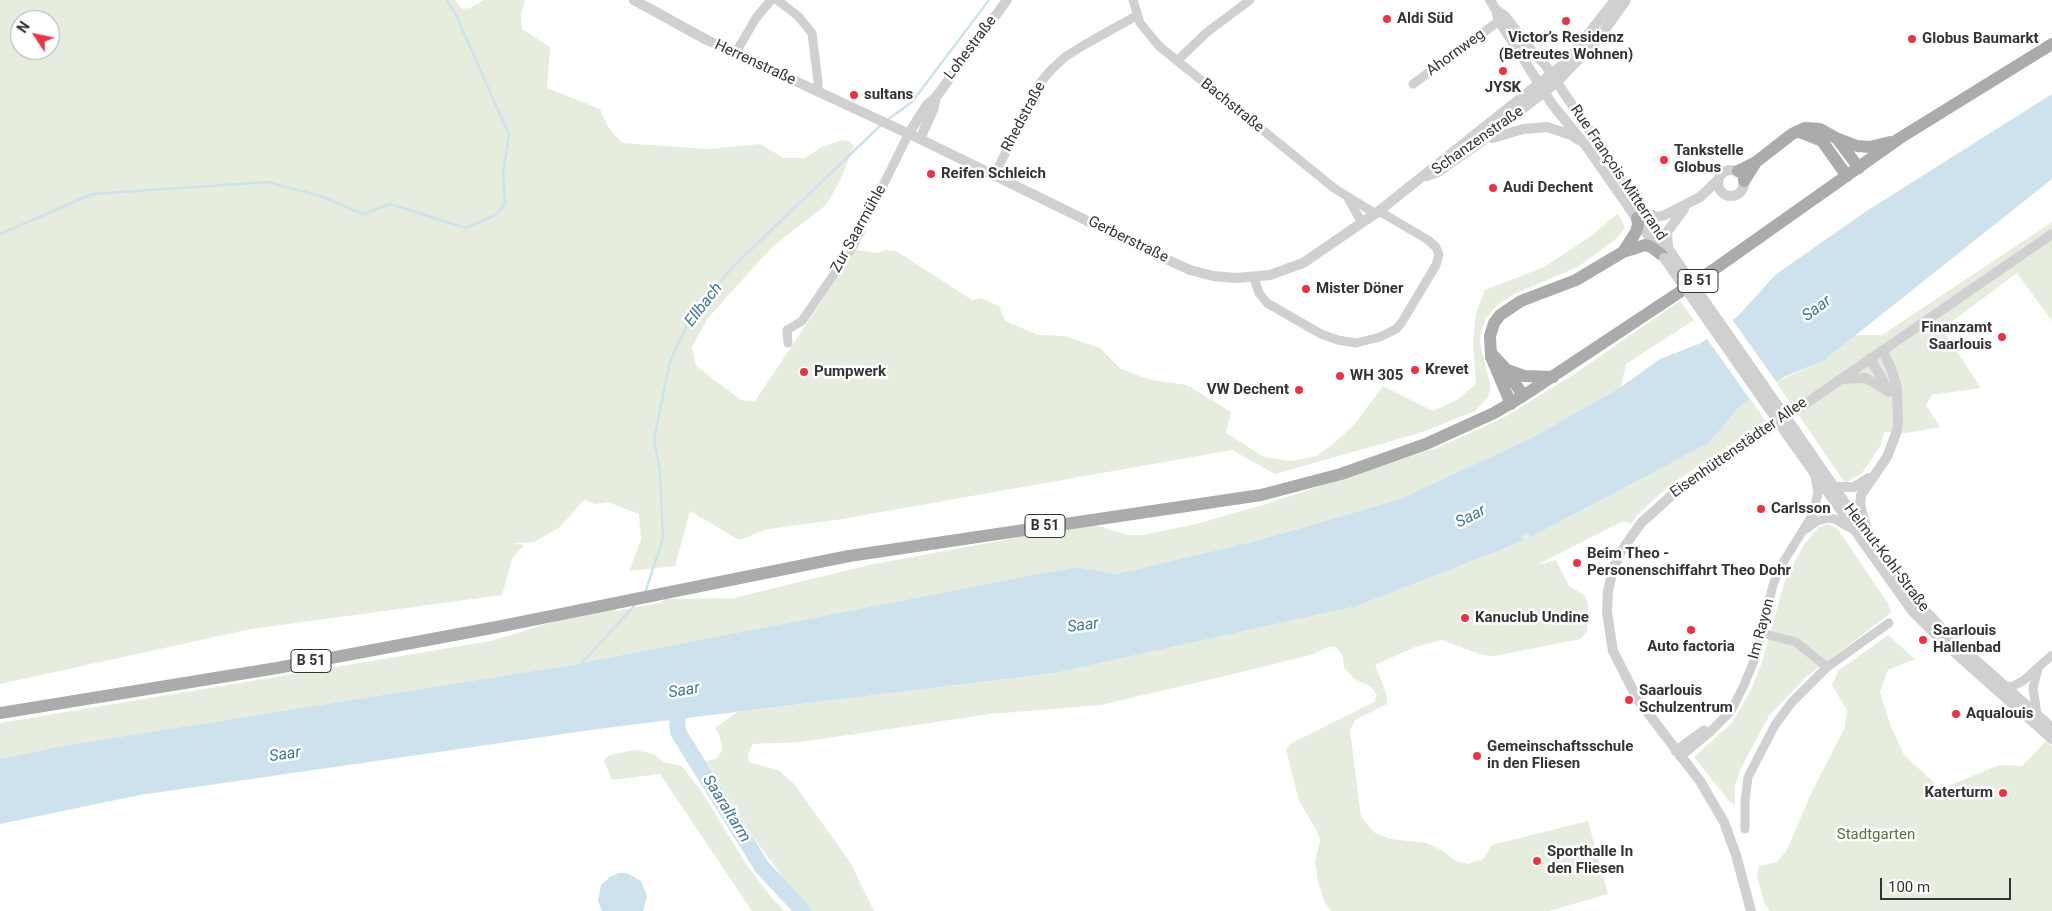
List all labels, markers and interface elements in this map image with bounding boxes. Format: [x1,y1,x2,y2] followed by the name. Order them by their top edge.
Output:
[10,10,60,60] north arrow
[1397,10,1453,28] place label: Aldi Süd
[941,13,1001,83] street label: Lohestraße
[1381,13,1393,25] marker: Aldi Süd
[1560,15,1572,27] marker: Victor’s Residenz (Betreutes Wohnen)
[14,19,33,36] text: N
[1423,26,1489,80] street label: Ahornweg
[1499,29,1633,64] place label: Victor’s Residenz (Betreutes Wohnen)
[1922,30,2039,48] place label: Globus Baumarkt
[1906,33,1918,45] marker: Globus Baumarkt
[712,36,798,90] street label: Herrenstraße
[1497,65,1509,77] marker: JYSK
[1197,75,1267,137] street label: Bachstraße
[998,79,1050,155] street label: Rhedstraße
[1485,79,1521,97] place label: JYSK
[864,86,913,104] place label: sultans
[848,89,860,101] marker: sultans
[1566,102,1670,244] street label: Rue François Mitterrand
[1429,103,1527,179] street label: Schanzenstraße
[1674,142,1744,177] place label: Tankstelle Globus
[1658,154,1670,166] marker: Tankstelle Globus
[941,165,1046,183] place label: Reifen Schleich
[925,168,937,180] marker: Reifen Schleich
[1503,179,1593,197] place label: Audi Dechent
[827,182,891,276] street label: Zur Saarmühle
[1487,182,1499,194] marker: Audi Dechent
[1085,213,1171,267] street label: Gerberstraße
[1678,270,1718,292] road number: B 51
[681,279,727,331] water label: Ellbach
[1316,280,1403,298] place label: Mister Döner
[1300,283,1312,295] marker: Mister Döner
[1799,292,1835,326] water label: Saar
[1921,319,1992,354] place label: Finanzamt Saarlouis
[1996,331,2008,343] marker: Finanzamt Saarlouis
[1425,361,1469,379] place label: Krevet
[814,363,886,381] place label: Pumpwerk
[1409,364,1421,376] marker: Krevet
[798,366,810,378] marker: Pumpwerk
[1350,367,1403,385] place label: WH 305
[1334,370,1346,382] marker: WH 305
[1207,381,1289,399] place label: VW Dechent
[1293,384,1305,396] marker: VW Dechent
[1667,394,1811,502] street label: Eisenhüttenstädter Allee
[1771,500,1831,518] place label: Carlsson
[1453,501,1489,533] water label: Saar
[1840,501,1932,615] street label: Helmut-Kohl-Straße
[1755,503,1767,515] marker: Carlsson
[1025,514,1065,538] road number: B 51
[1587,545,1791,580] place label: Beim Theo - Personenschiffahrt Theo Dohr
[1571,557,1583,569] marker: Beim Theo - Personenschiffahrt Theo Dohr
[1745,597,1779,661] street label: Im Rayon
[1475,609,1589,627] place label: Kanuclub Undine
[1459,612,1471,624] marker: Kanuclub Undine
[1066,615,1100,637] water label: Saar
[1933,622,2001,657] place label: Saarlouis Hallenbad
[1685,624,1697,636] marker: Auto factoria
[1917,634,1929,646] marker: Saarlouis Hallenbad
[1647,638,1735,656] place label: Auto factoria
[291,649,331,672] road number: B 51
[667,679,701,703] water label: Saar
[1639,682,1733,717] place label: Saarlouis Schulzentrum
[1623,694,1635,706] marker: Saarlouis Schulzentrum
[1966,705,2033,723] place label: Aqualouis
[1950,708,1962,720] marker: Aqualouis
[1487,738,1633,773] place label: Gemeinschaftsschule in den Fliesen
[268,743,302,767] water label: Saar
[1471,750,1483,762] marker: Gemeinschaftsschule in den Fliesen
[698,772,754,846] water label: Saaraltarm
[1924,784,1993,802] place label: Katerturm
[1997,787,2009,799] marker: Katerturm
[1837,826,1915,844] park label: Stadtgarten
[1547,843,1633,878] place label: Sporthalle In den Fliesen
[1531,855,1543,867] marker: Sporthalle In den Fliesen
[1882,868,2013,900] scale bar
[1888,878,1930,896] text: 100 m

